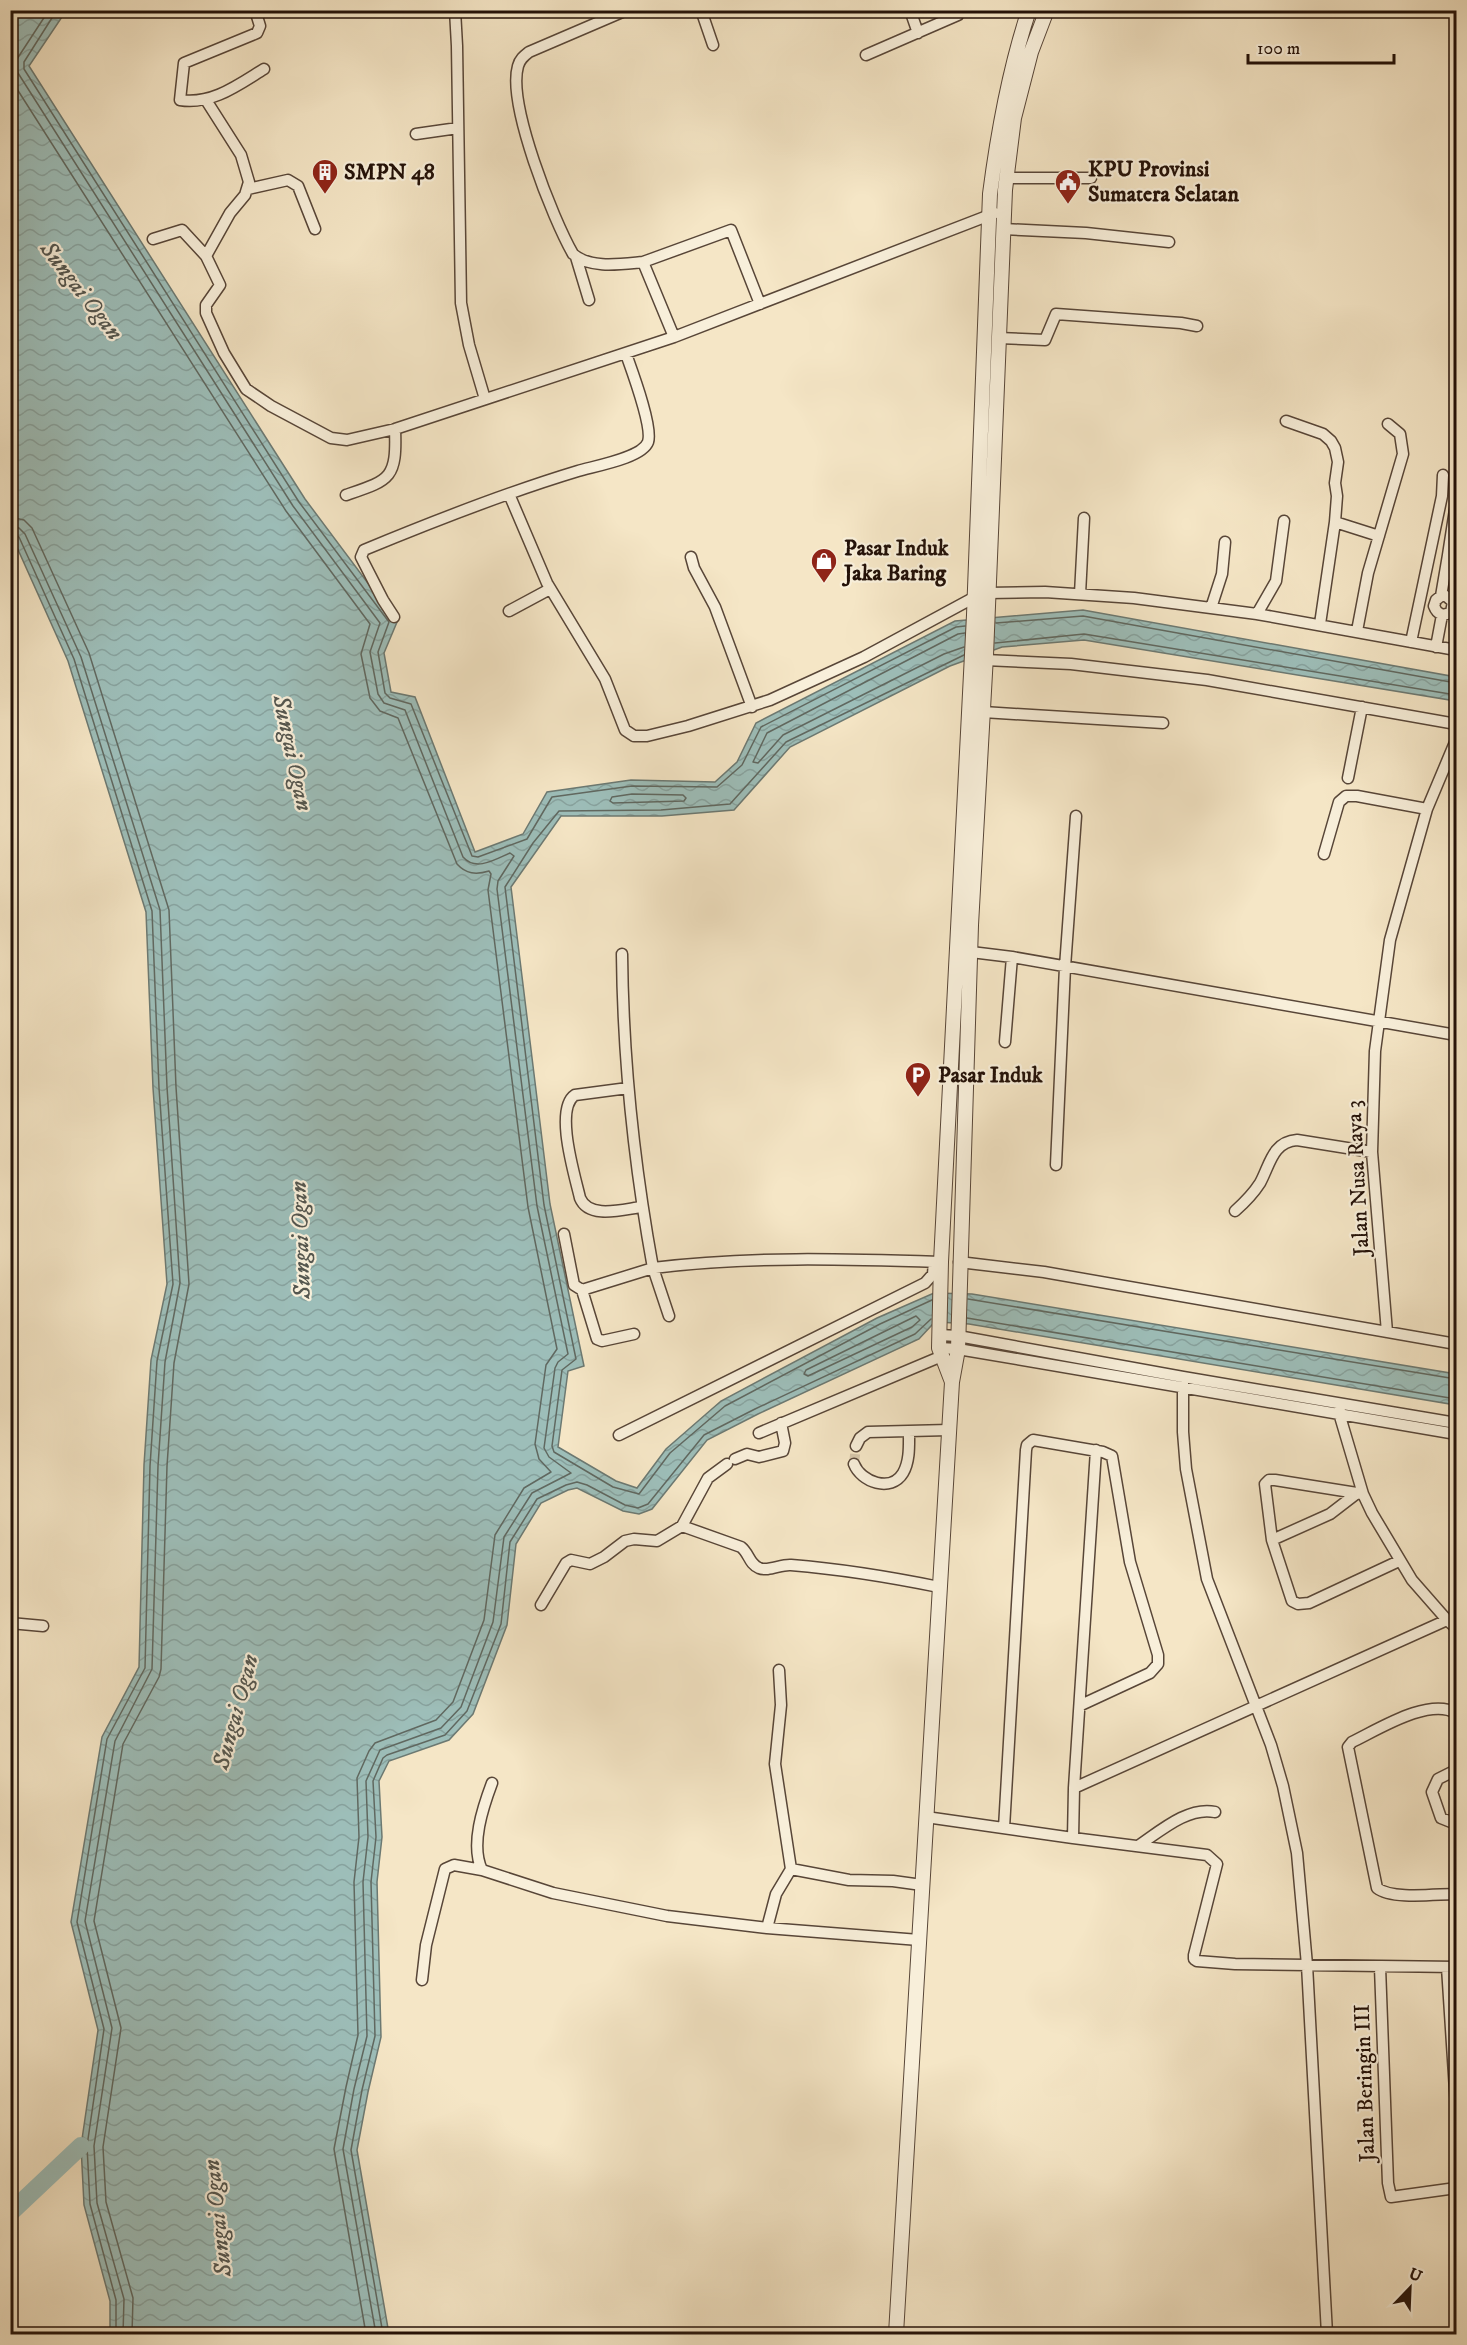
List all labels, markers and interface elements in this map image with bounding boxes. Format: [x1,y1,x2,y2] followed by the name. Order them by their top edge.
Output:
[1248,27,1394,65] scale bar
[1257,38,1300,60] text: 100 m
[1088,156,1239,208] place label: KPU Provinsi Sumatera Selatan
[310,157,340,195] building icon: SMPN 48
[344,159,435,186] place label: SMPN 48
[1053,167,1083,205] public building icon: KPU Provinsi Sumatera Selatan
[32,234,129,347] water label: Sungai Ogan
[841,535,950,587] place label: Pasar Induk Jaka Baring
[809,546,839,584] shop icon: Pasar Induk Jaka Baring
[265,691,319,814] water label: Sungai Ogan
[903,1060,933,1098] parking icon: Pasar Induk
[938,1062,1044,1089] place label: Pasar Induk
[1340,1099,1376,1259] street label: Jalan Nusa Raya 3
[284,1180,318,1301] water label: Sungai Ogan
[206,1651,266,1774] water label: Sungai Ogan
[1349,2004,1381,2164] street label: Jalan Beringin III
[197,2158,239,2279] water label: Sungai Ogan
[1380,2258,1440,2318] north arrow
[1406,2263,1426,2287] text: U

